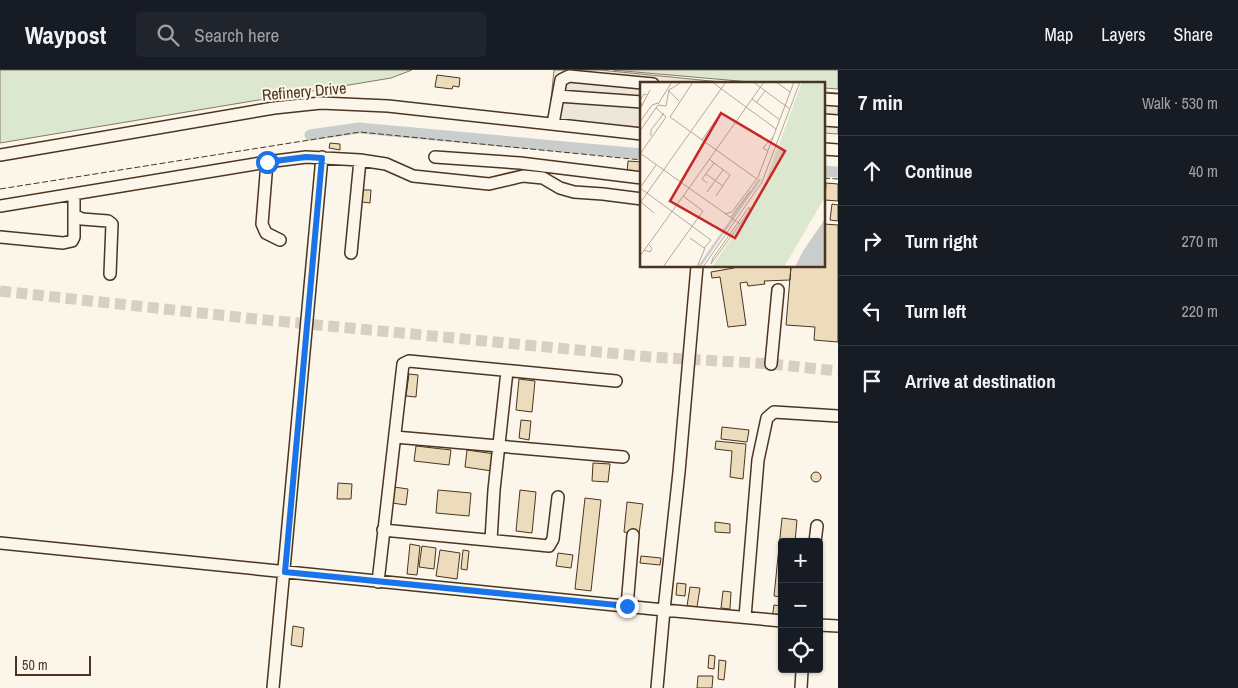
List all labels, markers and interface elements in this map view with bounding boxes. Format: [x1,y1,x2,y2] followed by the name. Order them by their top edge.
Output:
[136,12,486,57] search box
[25,19,106,51] text: Waypost
[154,21,182,49] icon: search
[194,22,279,48] text: Search here
[1045,22,1073,47] text: Map
[1101,22,1146,47] text: Layers
[1174,22,1213,47] text: Share
[261,76,347,106] street label: Refinery Drive
[640,82,826,268] inset map
[858,88,903,117] text: 7 min
[1142,92,1218,114] text: Walk · 530 m
[256,151,279,174] route start
[858,157,886,185] icon: ahead
[905,158,973,184] text: Continue
[1189,160,1218,182] text: 40 m
[858,227,886,255] icon: right
[905,228,977,254] text: Turn right
[1182,230,1218,252] text: 270 m
[858,297,886,325] icon: left
[905,298,966,324] text: Turn left
[1182,300,1218,322] text: 220 m
[858,367,886,395] icon: arrive
[905,368,1056,394] text: Arrive at destination
[778,538,823,673] map controls
[778,538,823,583] button: +
[778,583,823,628] button: −
[616,595,639,618] route end
[778,628,823,673] button: locate
[15,653,91,676] scale bar
[22,656,48,674] text: 50 m

